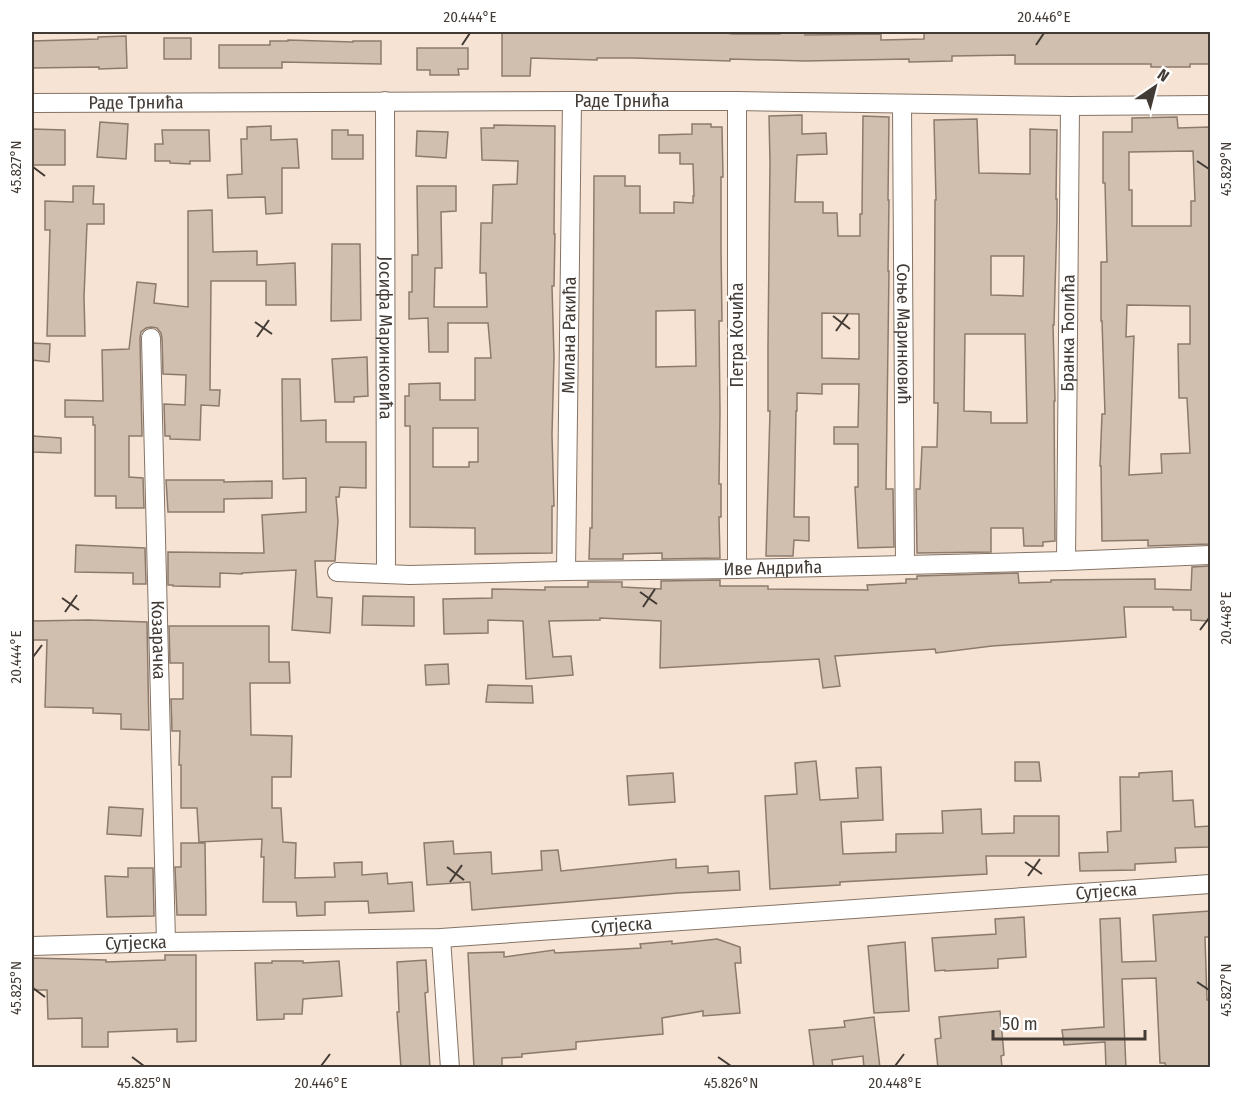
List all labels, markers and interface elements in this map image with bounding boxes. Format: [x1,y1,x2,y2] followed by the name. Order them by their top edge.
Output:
[444,8,496,26] text: 20.444°E
[1018,8,1070,26] text: 20.446°E
[1125,57,1185,117] north arrow
[1154,65,1173,86] text: N
[574,90,670,112] street label: Раде Трнића
[88,91,184,114] street label: Раде Трнића
[7,140,25,194] text: 45.827°N
[1217,142,1235,196] text: 45.829°N
[374,256,397,420] street label: Јосифа Маринковића
[892,263,915,405] street label: Соње Маринковић
[1056,274,1080,392] street label: Бранка Ћопића
[557,276,581,394] street label: Милана Ракића
[726,282,748,387] street label: Петра Кочића
[723,556,823,580] street label: Иве Андрића
[1217,591,1235,645] text: 20.448°E
[147,600,170,680] street label: Козарачка
[7,631,25,683] text: 20.444°E
[1075,878,1138,904] street label: Сутјеска
[590,912,653,938] street label: Сутјеска
[105,931,167,955] street label: Сутјеска
[7,961,25,1015] text: 45.825°N
[1217,963,1235,1017] text: 45.827°N
[993,1003,1144,1041] scale bar
[1002,1013,1038,1035] text: 50 m
[117,1074,171,1092] text: 45.825°N
[295,1074,347,1092] text: 20.446°E
[704,1074,758,1092] text: 45.826°N
[868,1074,922,1092] text: 20.448°E

